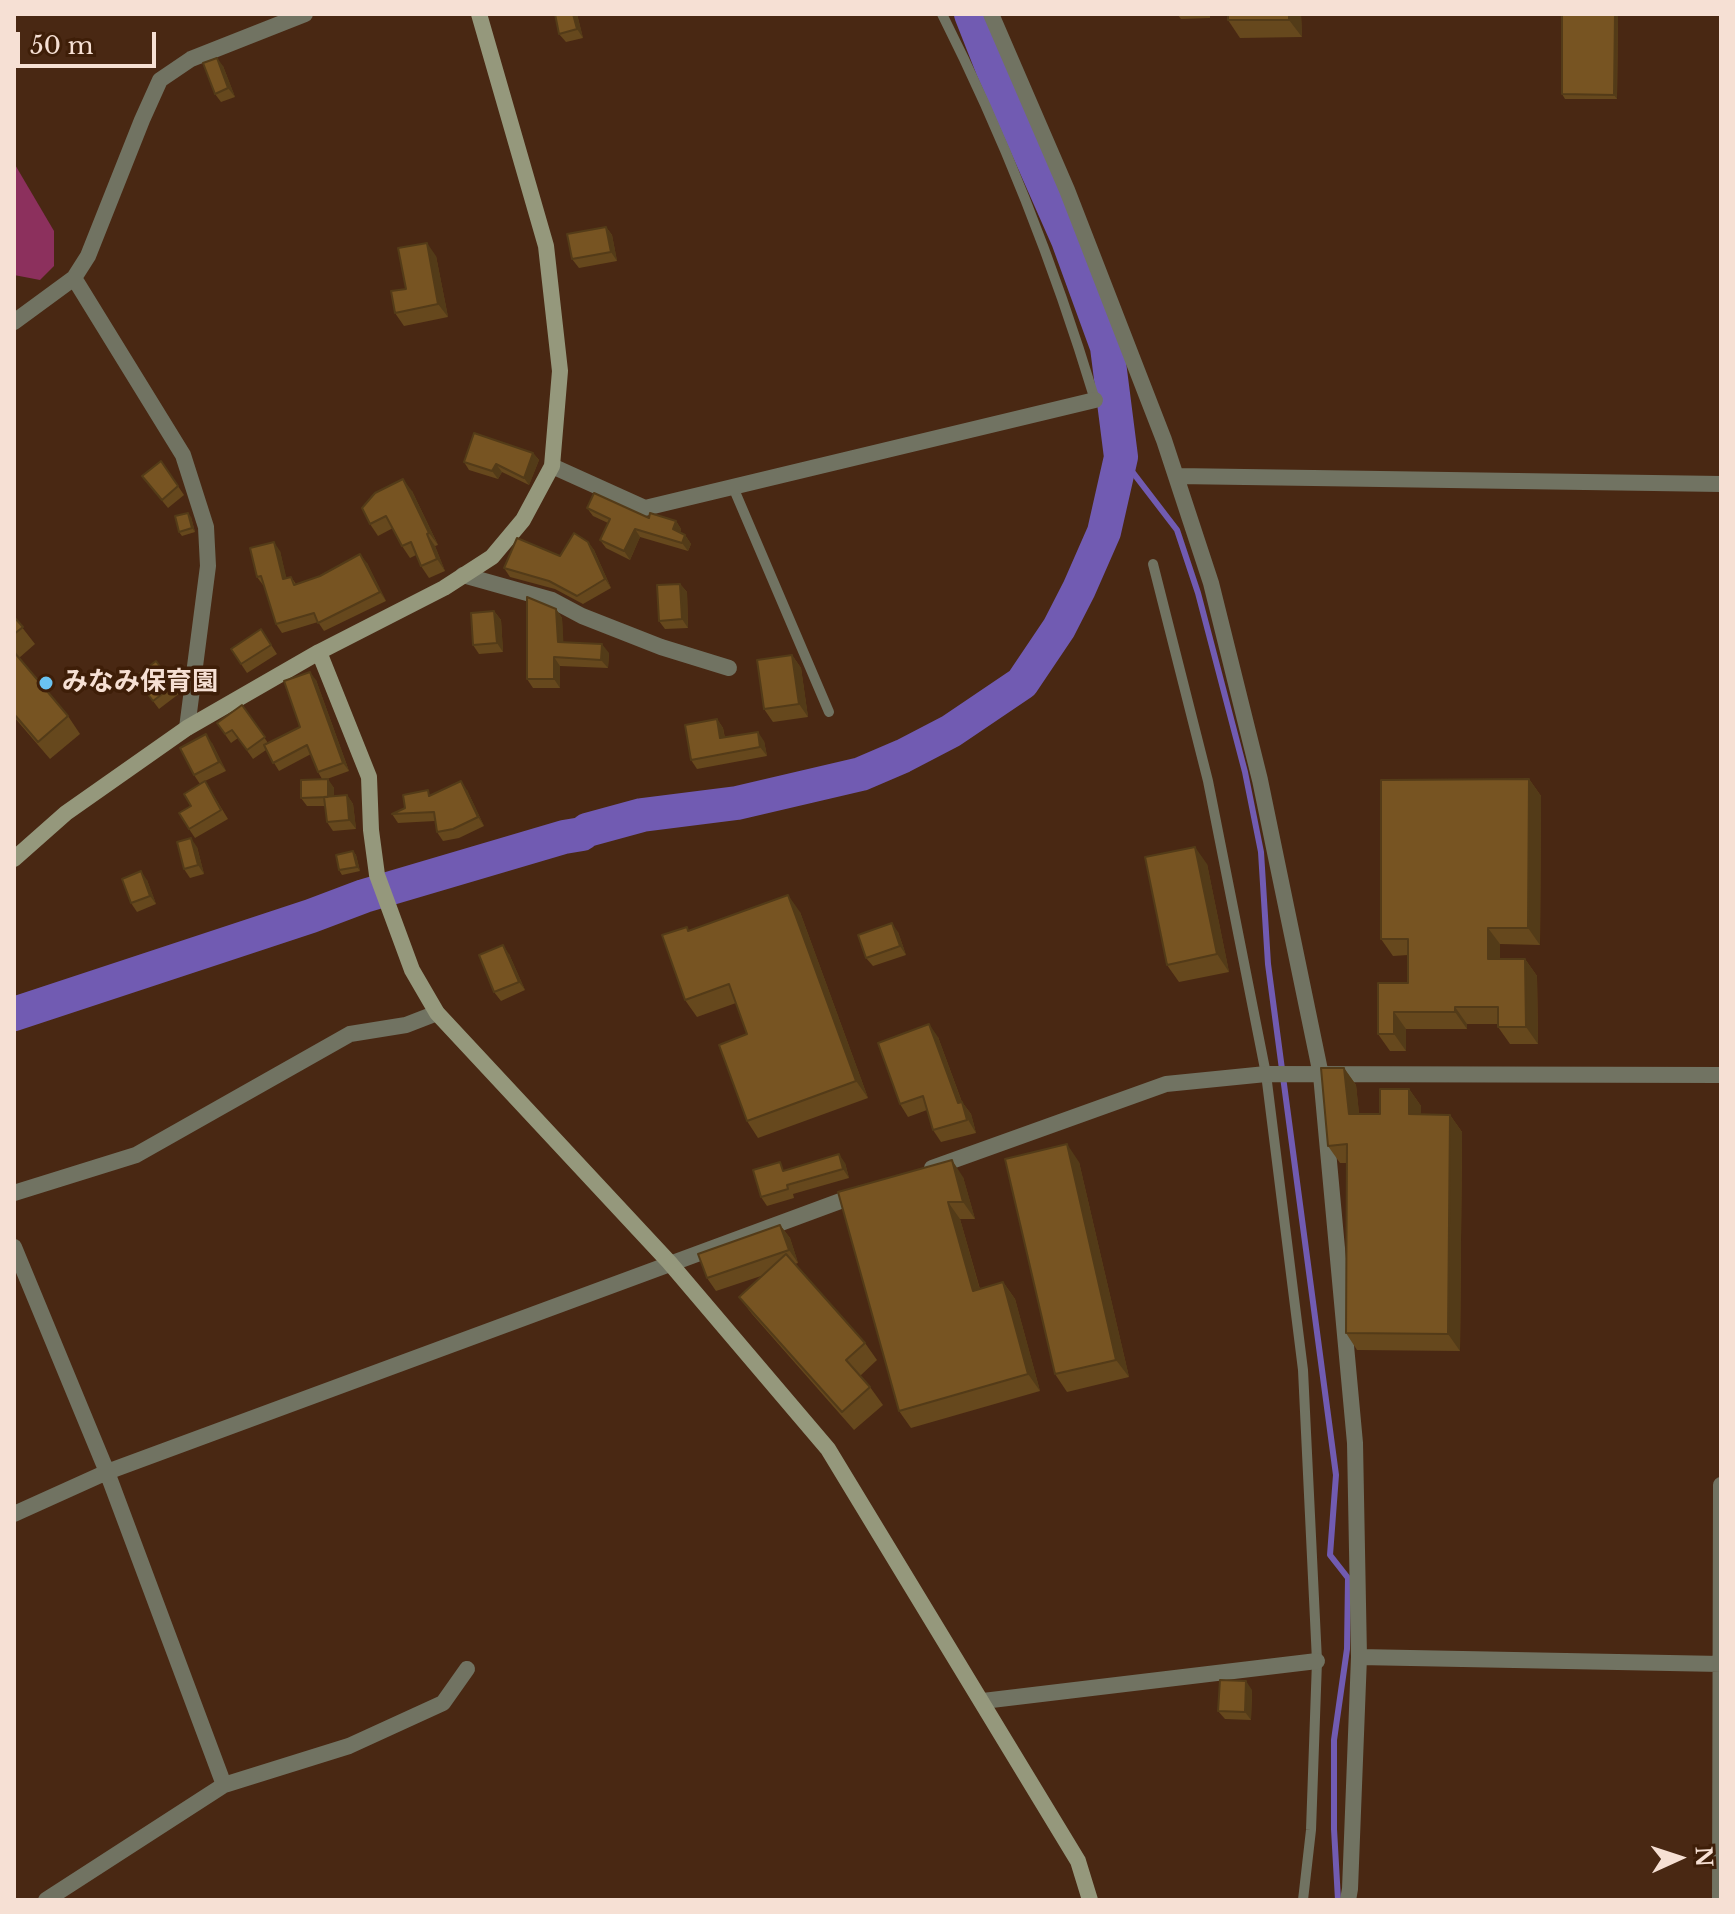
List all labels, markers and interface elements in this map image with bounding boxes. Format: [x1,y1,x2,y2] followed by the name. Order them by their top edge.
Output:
[20,16,160,66] scale bar
[30,31,93,60] text: 50 m
[62,667,218,699] place label: みなみ保育園
[37,674,55,692] marker: みなみ保育園
[1639,1818,1719,1898] north arrow
[1689,1846,1717,1868] text: N

